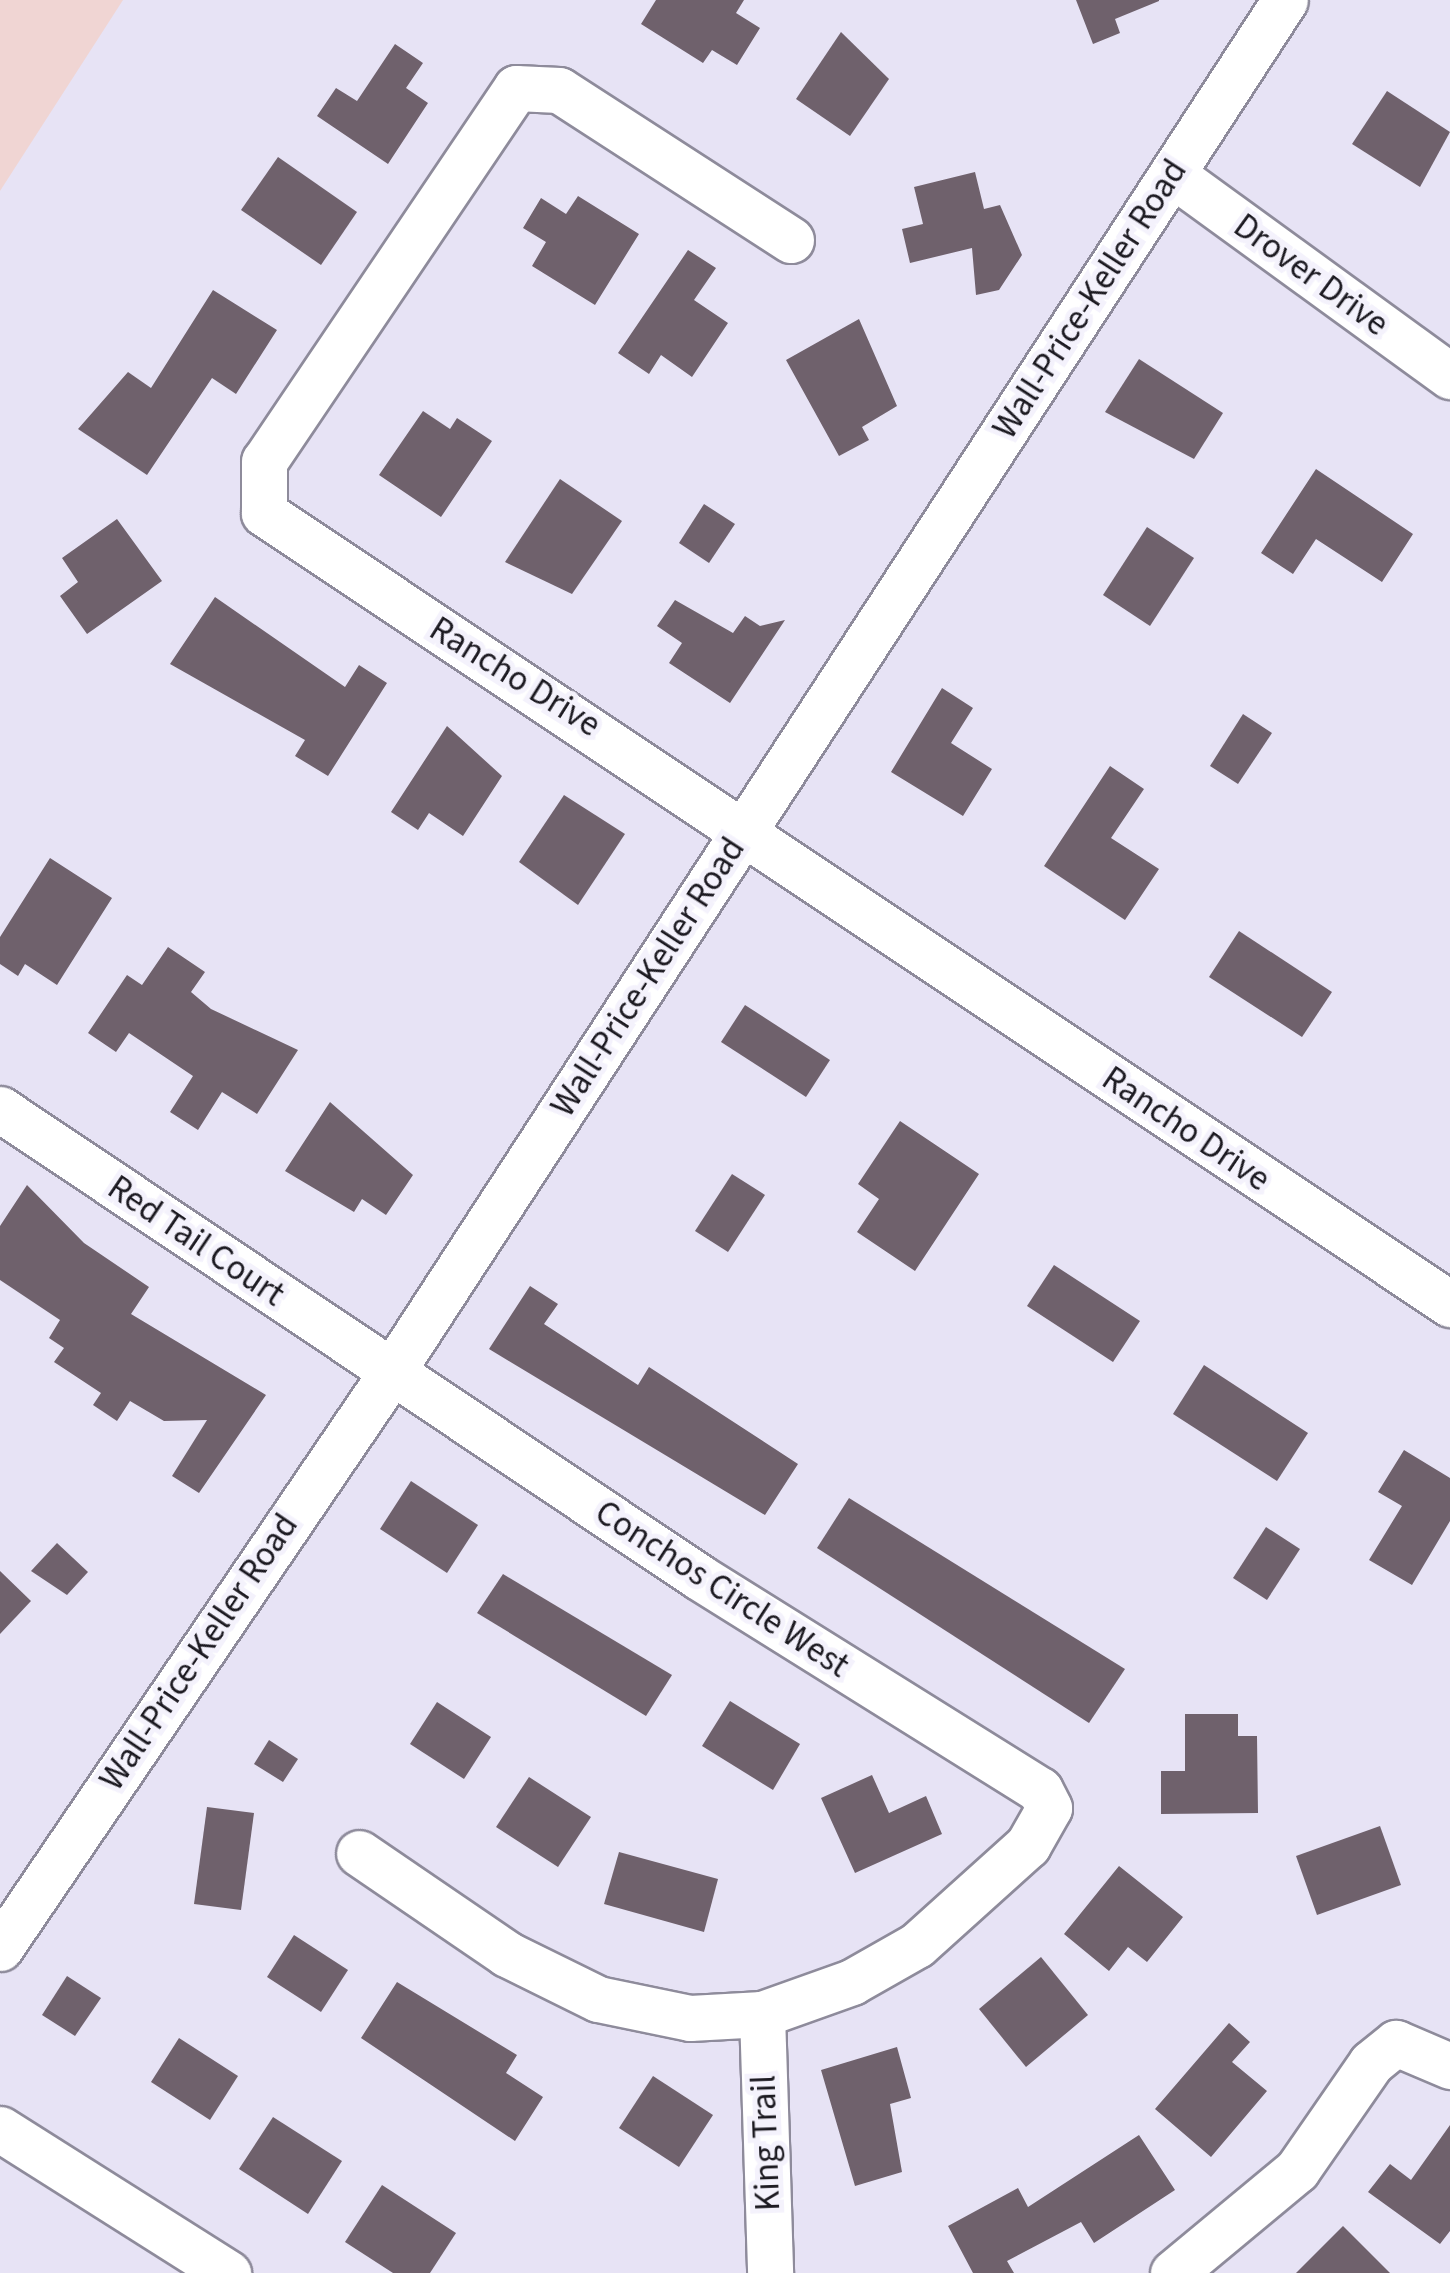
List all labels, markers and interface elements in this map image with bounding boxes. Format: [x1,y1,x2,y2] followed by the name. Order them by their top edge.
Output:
[984,151,1196,447] street label: Wall-Price-Keller Road
[1226,205,1396,345] street label: Drover Drive
[422,608,608,746] street label: Rancho Drive
[542,829,754,1125] street label: Wall-Price-Keller Road
[1094,1058,1278,1200] street label: Rancho Drive
[100,1167,292,1315] street label: Red Tail Court
[587,1491,857,1687] street label: Conchos Circle West
[91,1506,307,1798] street label: Wall-Price-Keller Road
[743,2074,789,2212] street label: King Trail

